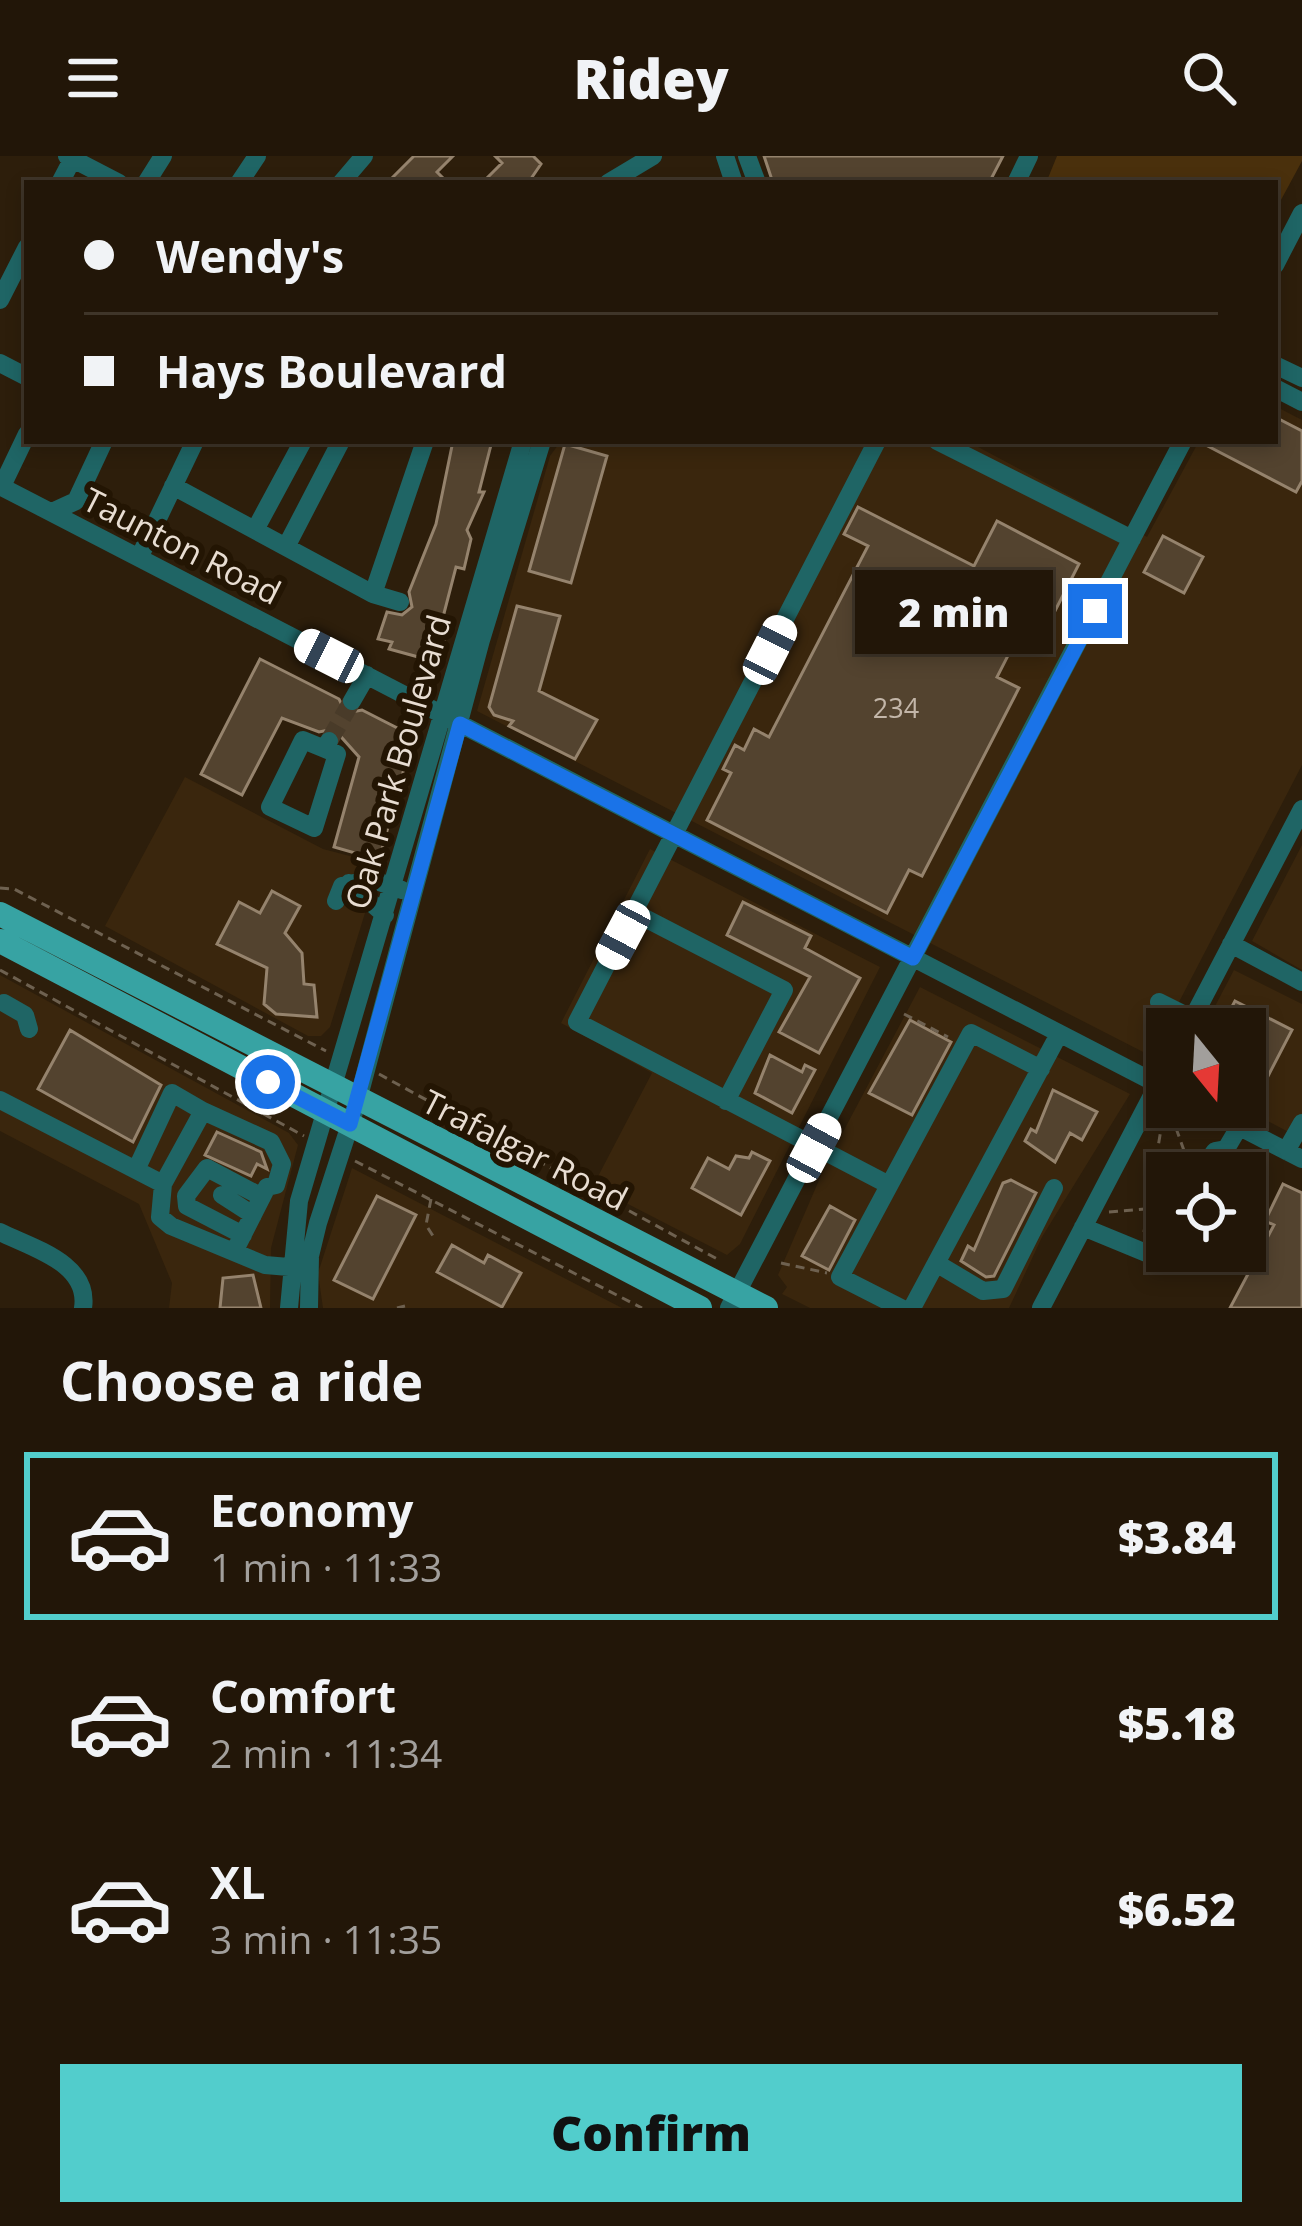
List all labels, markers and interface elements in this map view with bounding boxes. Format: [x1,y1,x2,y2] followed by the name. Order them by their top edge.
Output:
[573,41,729,115] text: Ridey
[60,45,126,111] icon: menu
[1176,45,1242,111] icon: search
[156,225,344,286] text: Wendy's
[156,340,507,401] text: Hays Boulevard
[76,476,289,615] street label: Taunton Road
[855,569,1053,653] callout: 2 min
[1068,584,1122,638] route end
[899,585,1009,638] text: 2 min
[334,609,461,914] street label: Oak Park Boulevard
[738,610,802,690] car
[289,624,369,688] car
[873,689,919,726] house number: 234
[590,895,656,975] car
[1146,1008,1266,1128] north arrow
[1146,1008,1266,1272] map controls
[241,1055,295,1109] route start
[415,1078,636,1221] street label: Trafalgar Road
[781,1108,847,1188] car
[1146,1152,1266,1272] button: locate
[60,1343,423,1417] text: Choose a ride
[210,1479,413,1540] text: Economy
[66,1482,174,1590] icon: car
[1118,1506,1236,1567] text: $3.84
[210,1540,442,1593] text: 1 min · 11:33
[210,1665,396,1726] text: Comfort
[66,1668,174,1776] icon: car
[1118,1692,1236,1753] text: $5.18
[210,1726,442,1779] text: 2 min · 11:34
[210,1851,265,1912] text: XL
[66,1854,174,1962] icon: car
[1118,1878,1236,1939] text: $6.52
[210,1912,442,1965] text: 3 min · 11:35
[60,2064,1242,2202] button: Confirm

